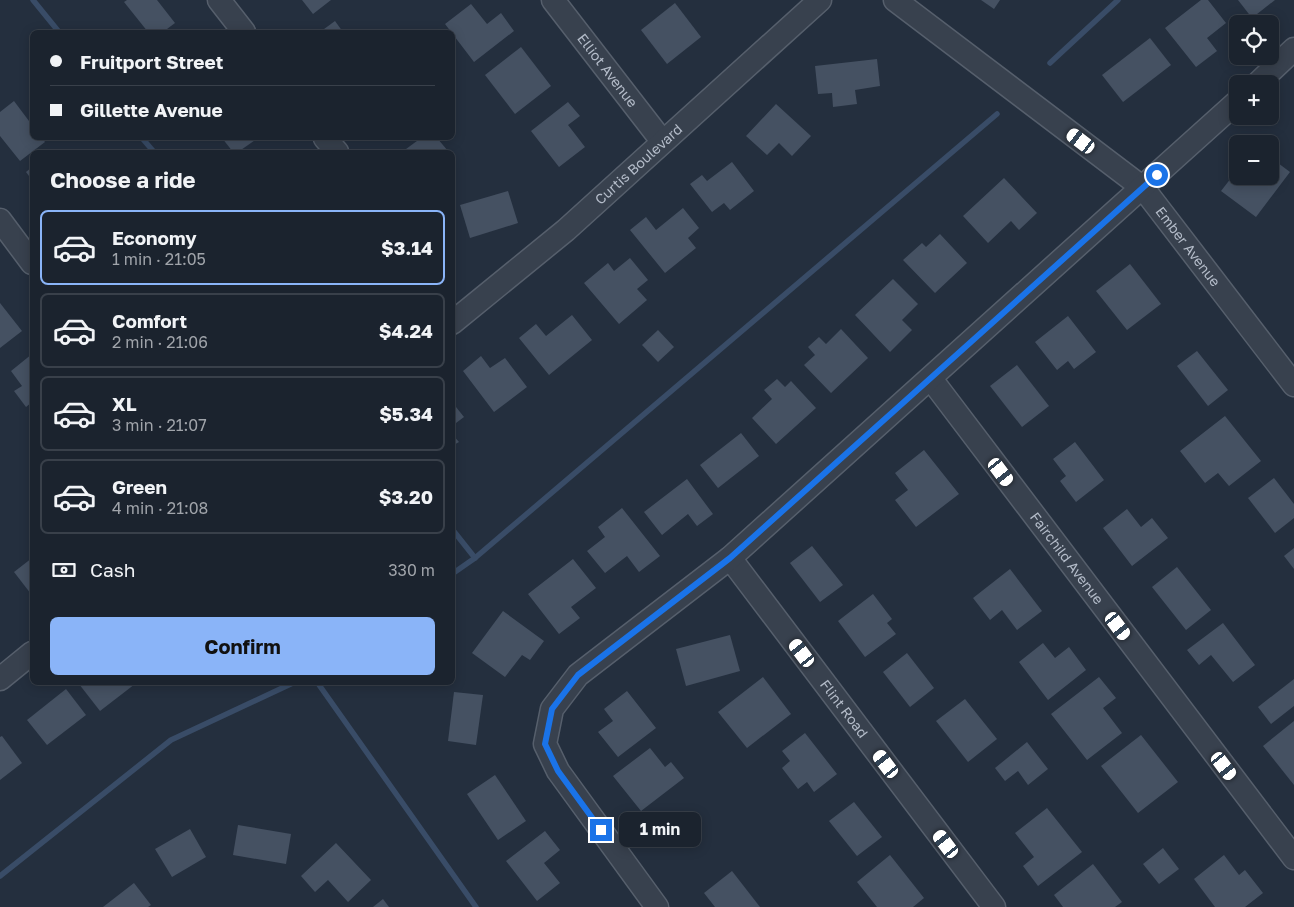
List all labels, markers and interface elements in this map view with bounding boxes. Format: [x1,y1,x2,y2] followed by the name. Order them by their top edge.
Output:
[1229,15,1279,185] map controls
[1229,15,1279,65] button: locate
[574,30,642,110] street label: Elliot Avenue
[80,50,223,73] text: Fruitport Street
[1229,75,1279,125] button: +
[80,98,223,121] text: Gillette Avenue
[591,120,685,208] street label: Curtis Boulevard
[1064,126,1097,156] car
[1229,135,1279,185] button: −
[1146,164,1168,186] route start
[50,166,196,193] text: Choose a ride
[1152,203,1224,290] street label: Ember Avenue
[52,225,97,270] icon: car
[112,226,197,249] text: Economy
[381,236,433,259] text: $3.14
[112,249,206,269] text: 1 min · 21:05
[52,308,97,353] icon: car
[112,309,187,332] text: Comfort
[379,319,433,342] text: $4.24
[112,332,208,352] text: 2 min · 21:06
[52,391,97,436] icon: car
[112,392,137,415] text: XL
[379,402,433,425] text: $5.34
[112,415,207,435] text: 3 min · 21:07
[985,456,1016,488] car
[52,474,97,519] icon: car
[112,475,167,498] text: Green
[379,485,433,508] text: $3.20
[112,498,208,518] text: 4 min · 21:08
[1027,509,1108,607] street label: Fairchild Avenue
[50,556,78,584] icon: cash
[90,558,135,581] text: Cash
[388,560,435,580] text: 330 m
[1102,610,1133,642] car
[50,617,435,675] button: Confirm
[786,637,817,669] car
[817,676,872,741] street label: Flint Road
[870,748,901,780] car
[1208,750,1239,782] car
[618,812,701,848] callout: 1 min
[590,819,612,841] route end
[640,819,680,839] text: 1 min
[930,828,961,860] car

